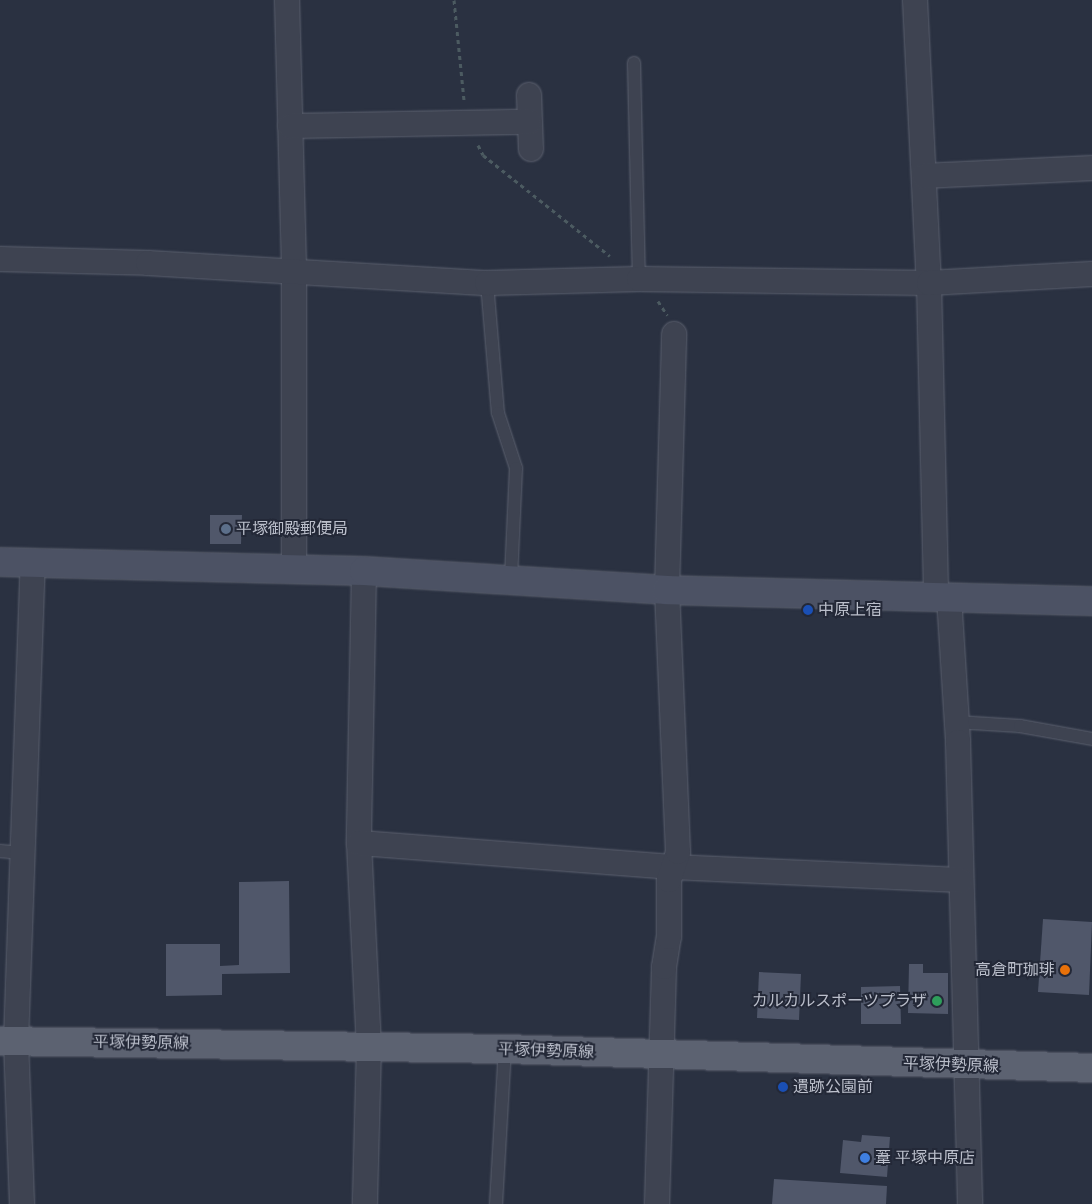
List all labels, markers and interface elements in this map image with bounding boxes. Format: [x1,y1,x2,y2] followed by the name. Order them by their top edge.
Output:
[236,519,348,539] place label: 平塚御殿郵便局
[220,523,232,535] marker: 平塚御殿郵便局
[818,600,882,620] place label: 中原上宿
[802,604,814,616] marker: 中原上宿
[975,960,1055,980] place label: 高倉町珈琲
[1059,964,1071,976] marker: 高倉町珈琲
[751,991,927,1011] place label: カルカルスポーツプラザ
[931,995,943,1007] marker: カルカルスポーツプラザ
[93,1033,189,1053] street label: 平塚伊勢原線
[498,1040,594,1062] street label: 平塚伊勢原線
[903,1054,999,1076] street label: 平塚伊勢原線
[793,1077,873,1097] place label: 遺跡公園前
[777,1081,789,1093] marker: 遺跡公園前
[875,1148,975,1168] place label: 葦 平塚中原店
[859,1152,871,1164] marker: 葦 平塚中原店

